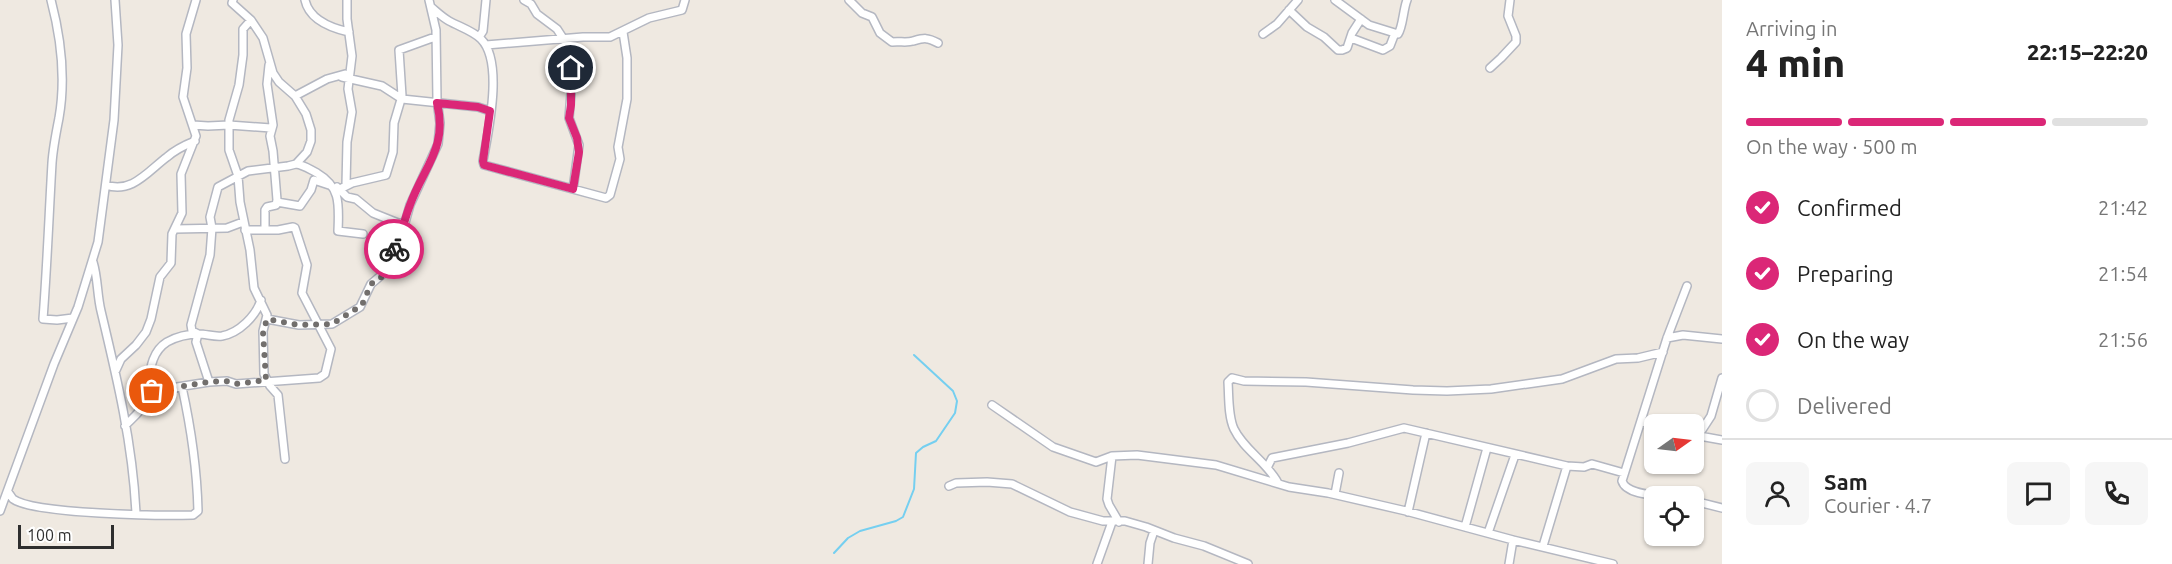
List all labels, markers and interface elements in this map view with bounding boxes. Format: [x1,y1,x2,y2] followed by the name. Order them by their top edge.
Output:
[1746,17,1837,40] text: Arriving in
[2027,39,2148,64] text: 22:15–22:20
[1746,41,1845,84] text: 4 min
[545,42,596,93] pin
[554,51,587,84] icon: home
[1746,135,1918,158] text: On the way · 500 m
[1746,191,1779,224] icon: check
[1797,195,1902,220] text: Confirmed
[2098,196,2148,219] text: 21:42
[364,219,424,279] courier
[378,233,411,266] icon: bike
[1746,257,1779,290] icon: check
[1797,261,1894,286] text: Preparing
[2098,262,2148,285] text: 21:54
[1746,323,1779,356] icon: check
[1797,327,1909,352] text: On the way
[2098,328,2148,351] text: 21:56
[126,365,177,416] pin
[135,374,168,407] icon: bag
[1797,393,1892,418] text: Delivered
[1644,414,1704,474] north arrow
[1644,414,1704,546] map controls
[1746,462,1809,525] button: person
[2007,462,2070,525] button: chat
[2085,462,2148,525] button: phone
[1824,469,1868,494] text: Sam
[1644,486,1704,546] button: locate
[1824,494,1932,517] text: Courier · 4.7
[18,522,114,550] scale bar
[27,526,72,544] text: 100 m

